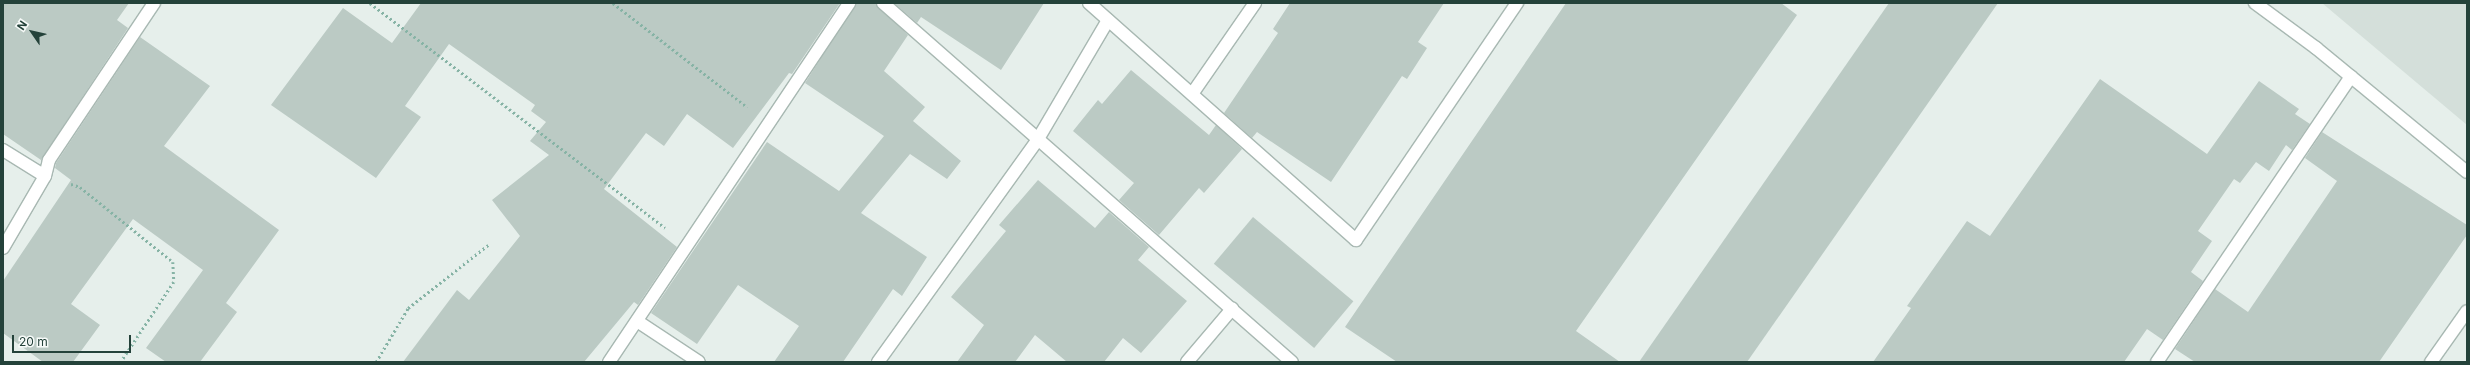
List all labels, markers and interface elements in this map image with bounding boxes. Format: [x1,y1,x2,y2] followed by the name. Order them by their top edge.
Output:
[12,12,52,52] north arrow
[14,18,30,33] text: N
[14,327,133,353] scale bar
[19,334,48,349] text: 20 m

